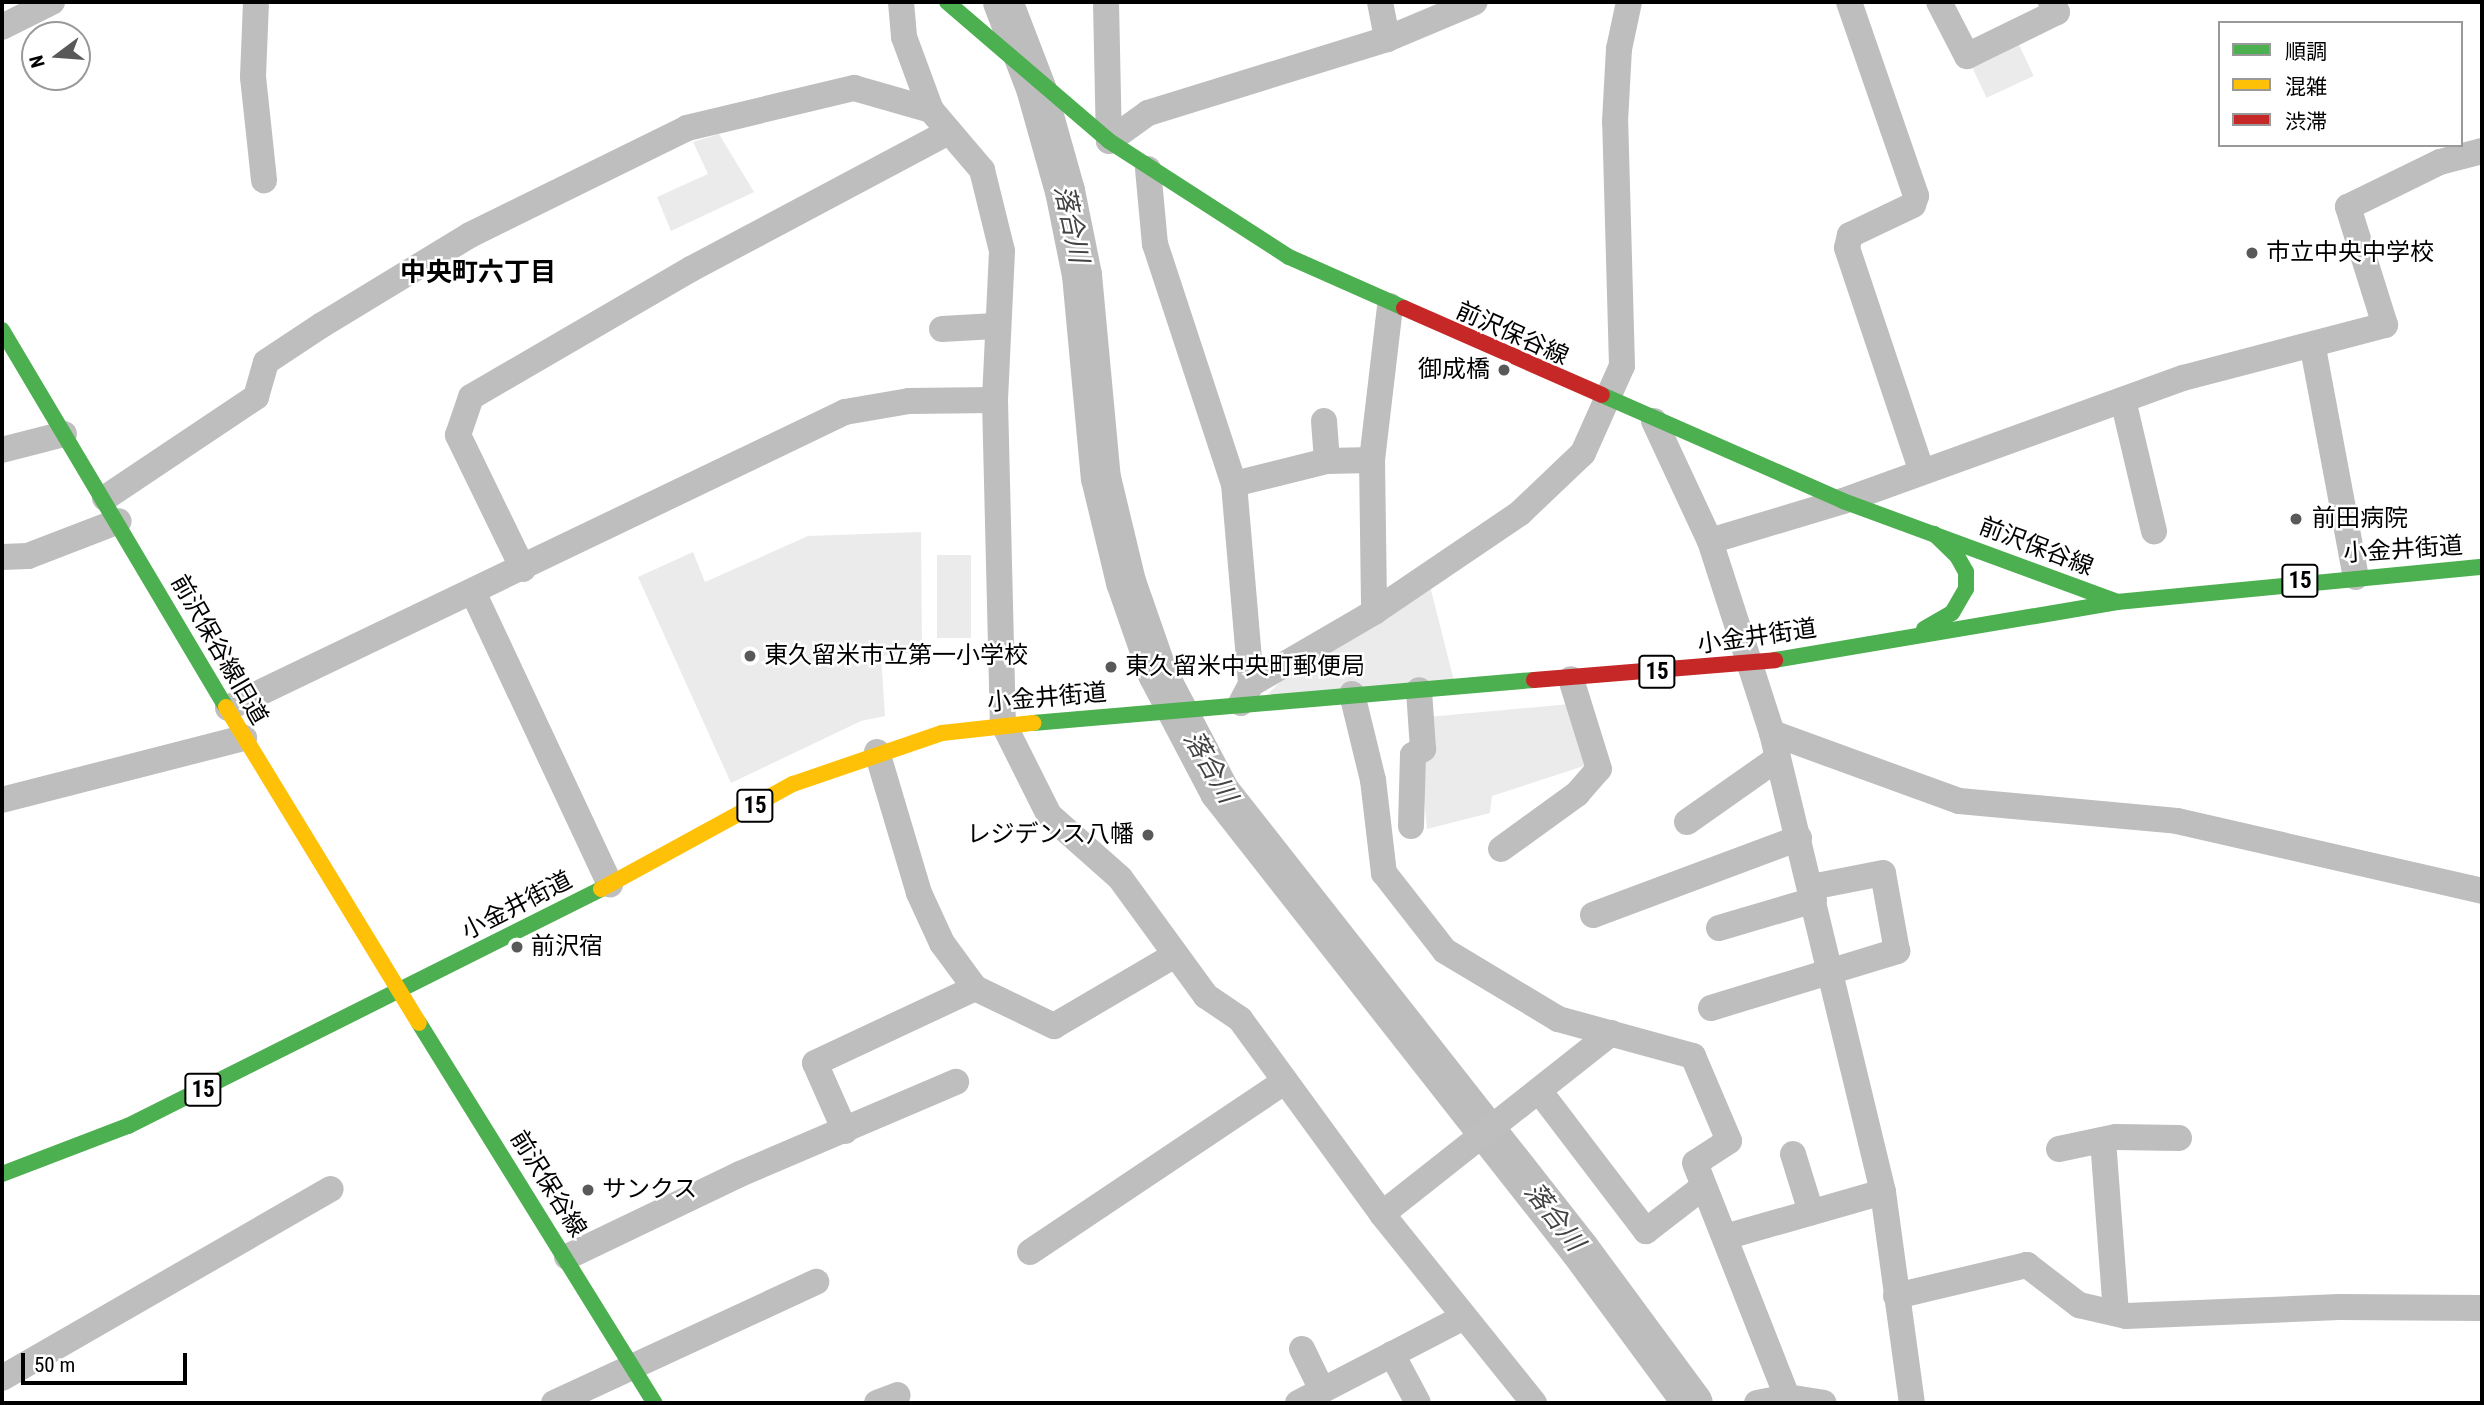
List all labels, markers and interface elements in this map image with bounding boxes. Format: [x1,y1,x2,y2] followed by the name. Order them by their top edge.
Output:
[21,21,91,91] north arrow
[2218,21,2463,147] legend
[2285,40,2327,64] text: 順調
[25,53,50,70] text: N
[2285,75,2327,99] text: 混雑
[2285,110,2327,134] text: 渋滞
[1048,183,1094,265] water label: 落合川
[2266,239,2434,267] place label: 市立中央中学校
[2244,245,2260,261] marker: 市立中央中学校
[400,257,556,289] district label: 中央町六丁目
[1451,296,1573,372] street label: 前沢保谷線
[1418,356,1490,384] place label: 御成橋
[1496,362,1512,378] marker: 御成橋
[2312,505,2408,533] place label: 前田病院
[2286,509,2306,529] marker: 前田病院
[1975,512,2097,582] street label: 前沢保谷線
[2342,531,2464,569] street label: 小金井街道
[2281,562,2319,600] road number: 15
[165,570,273,730] street label: 前沢保谷線旧道
[1696,614,1818,660] street label: 小金井街道
[764,642,1028,670] place label: 東久留米市立第一小学校
[742,648,758,664] marker: 東久留米市立第一小学校
[1638,652,1676,692] road number: 15
[1125,653,1365,681] place label: 東久留米中央町郵便局
[1103,659,1119,675] marker: 東久留米中央町郵便局
[986,678,1108,718] street label: 小金井街道
[1177,725,1243,809] water label: 落合川
[736,786,774,826] road number: 15
[966,821,1134,849] place label: レジデンス八幡
[1140,827,1156,843] marker: レジデンス八幡
[457,866,577,946] street label: 小金井街道
[531,933,603,961] place label: 前沢宿
[509,939,525,955] marker: 前沢宿
[184,1070,222,1110] road number: 15
[504,1125,592,1243] street label: 前沢保谷線
[602,1176,698,1204] place label: サンクス
[1518,1177,1590,1257] water label: 落合川
[580,1182,596,1198] marker: サンクス
[24,1338,191,1382] scale bar
[34,1353,75,1377] text: 50 m

